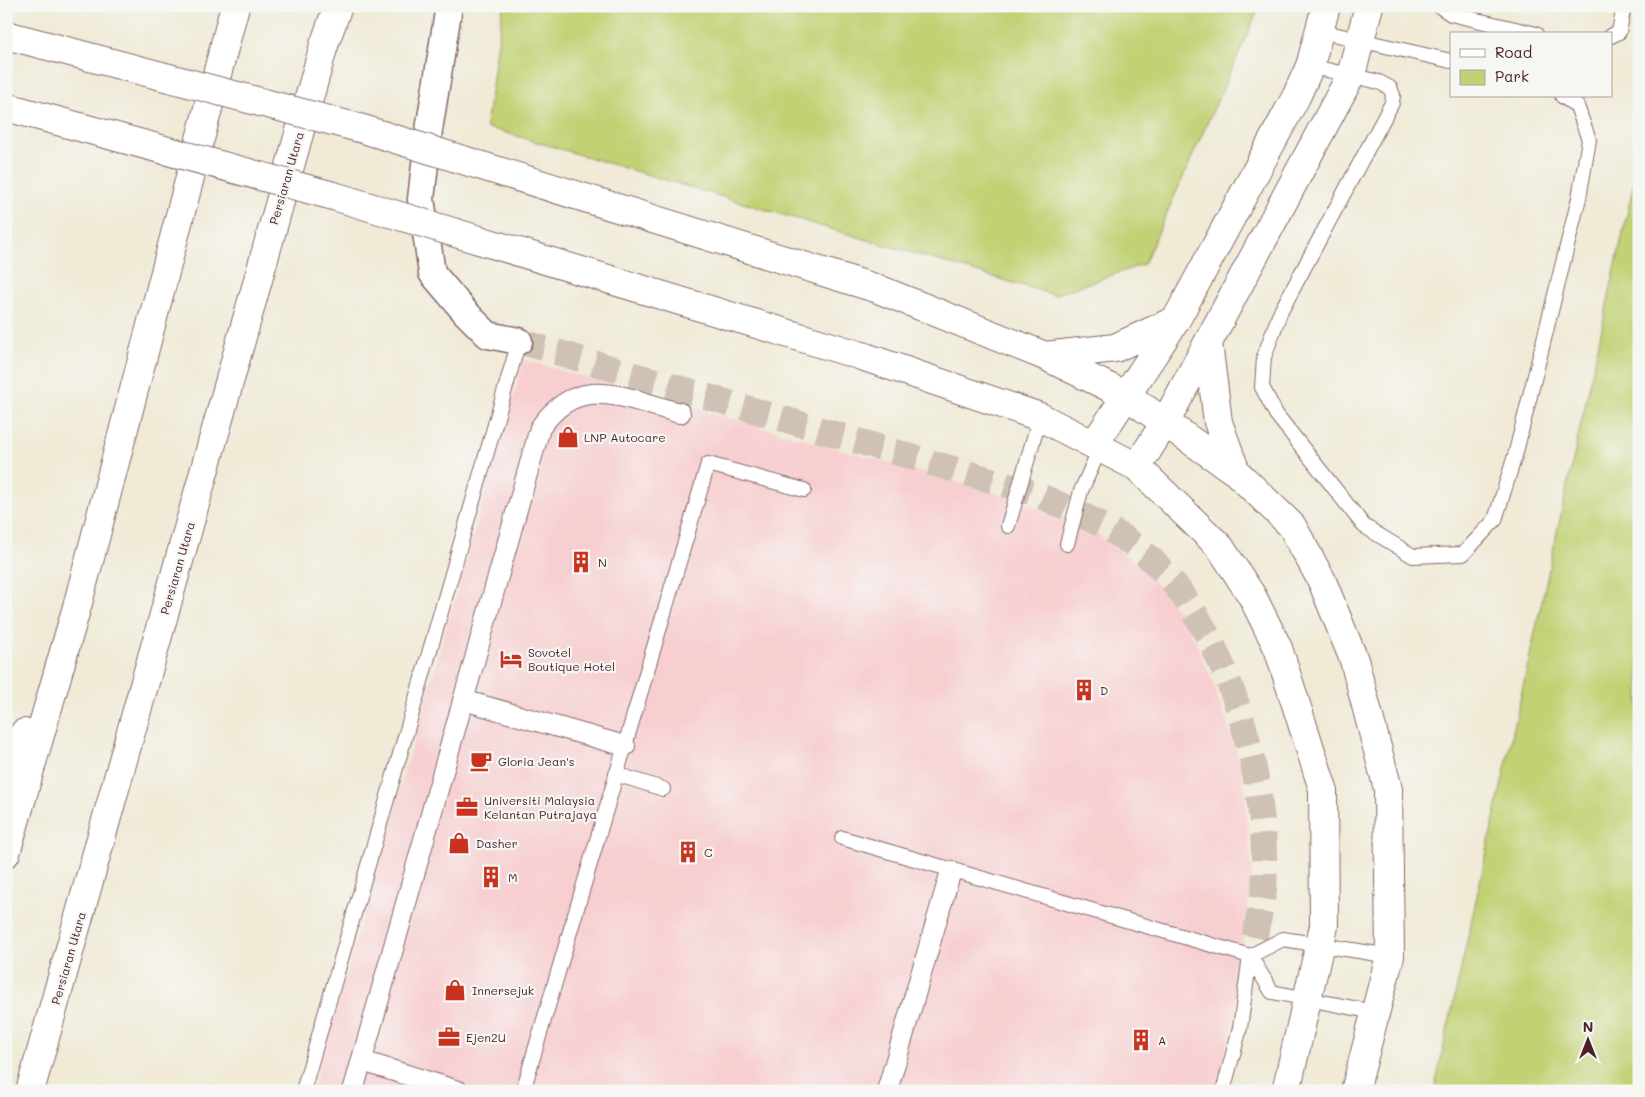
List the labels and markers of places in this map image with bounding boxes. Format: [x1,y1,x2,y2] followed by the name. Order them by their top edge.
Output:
[555,424,581,450] shop icon: LNP Autocare
[584,429,666,445] place label: LNP Autocare
[568,549,594,575] building icon: N
[598,554,607,570] place label: N
[528,644,615,674] place label: Sovotel Boutique Hotel
[498,646,524,672] hotel icon: Sovotel Boutique Hotel
[1071,677,1097,703] building icon: D
[1100,682,1108,698] place label: D
[468,748,494,774] cafe icon: Gloria Jean's
[498,753,575,769] place label: Gloria Jean's
[484,792,597,822] place label: Universiti Malaysia Kelantan Putrajaya
[454,794,480,820] office icon: Universiti Malaysia Kelantan Putrajaya
[446,830,472,856] shop icon: Dasher
[476,835,518,851] place label: Dasher
[675,839,701,865] building icon: C
[704,844,713,860] place label: C
[478,864,504,890] building icon: M
[508,869,518,885] place label: M
[442,977,468,1003] shop icon: Innersejuk
[472,982,534,998] place label: Innersejuk
[436,1024,462,1050] office icon: Ejen2U
[1128,1027,1154,1053] building icon: A
[466,1029,506,1045] place label: Ejen2U
[1158,1032,1166,1048] place label: A

